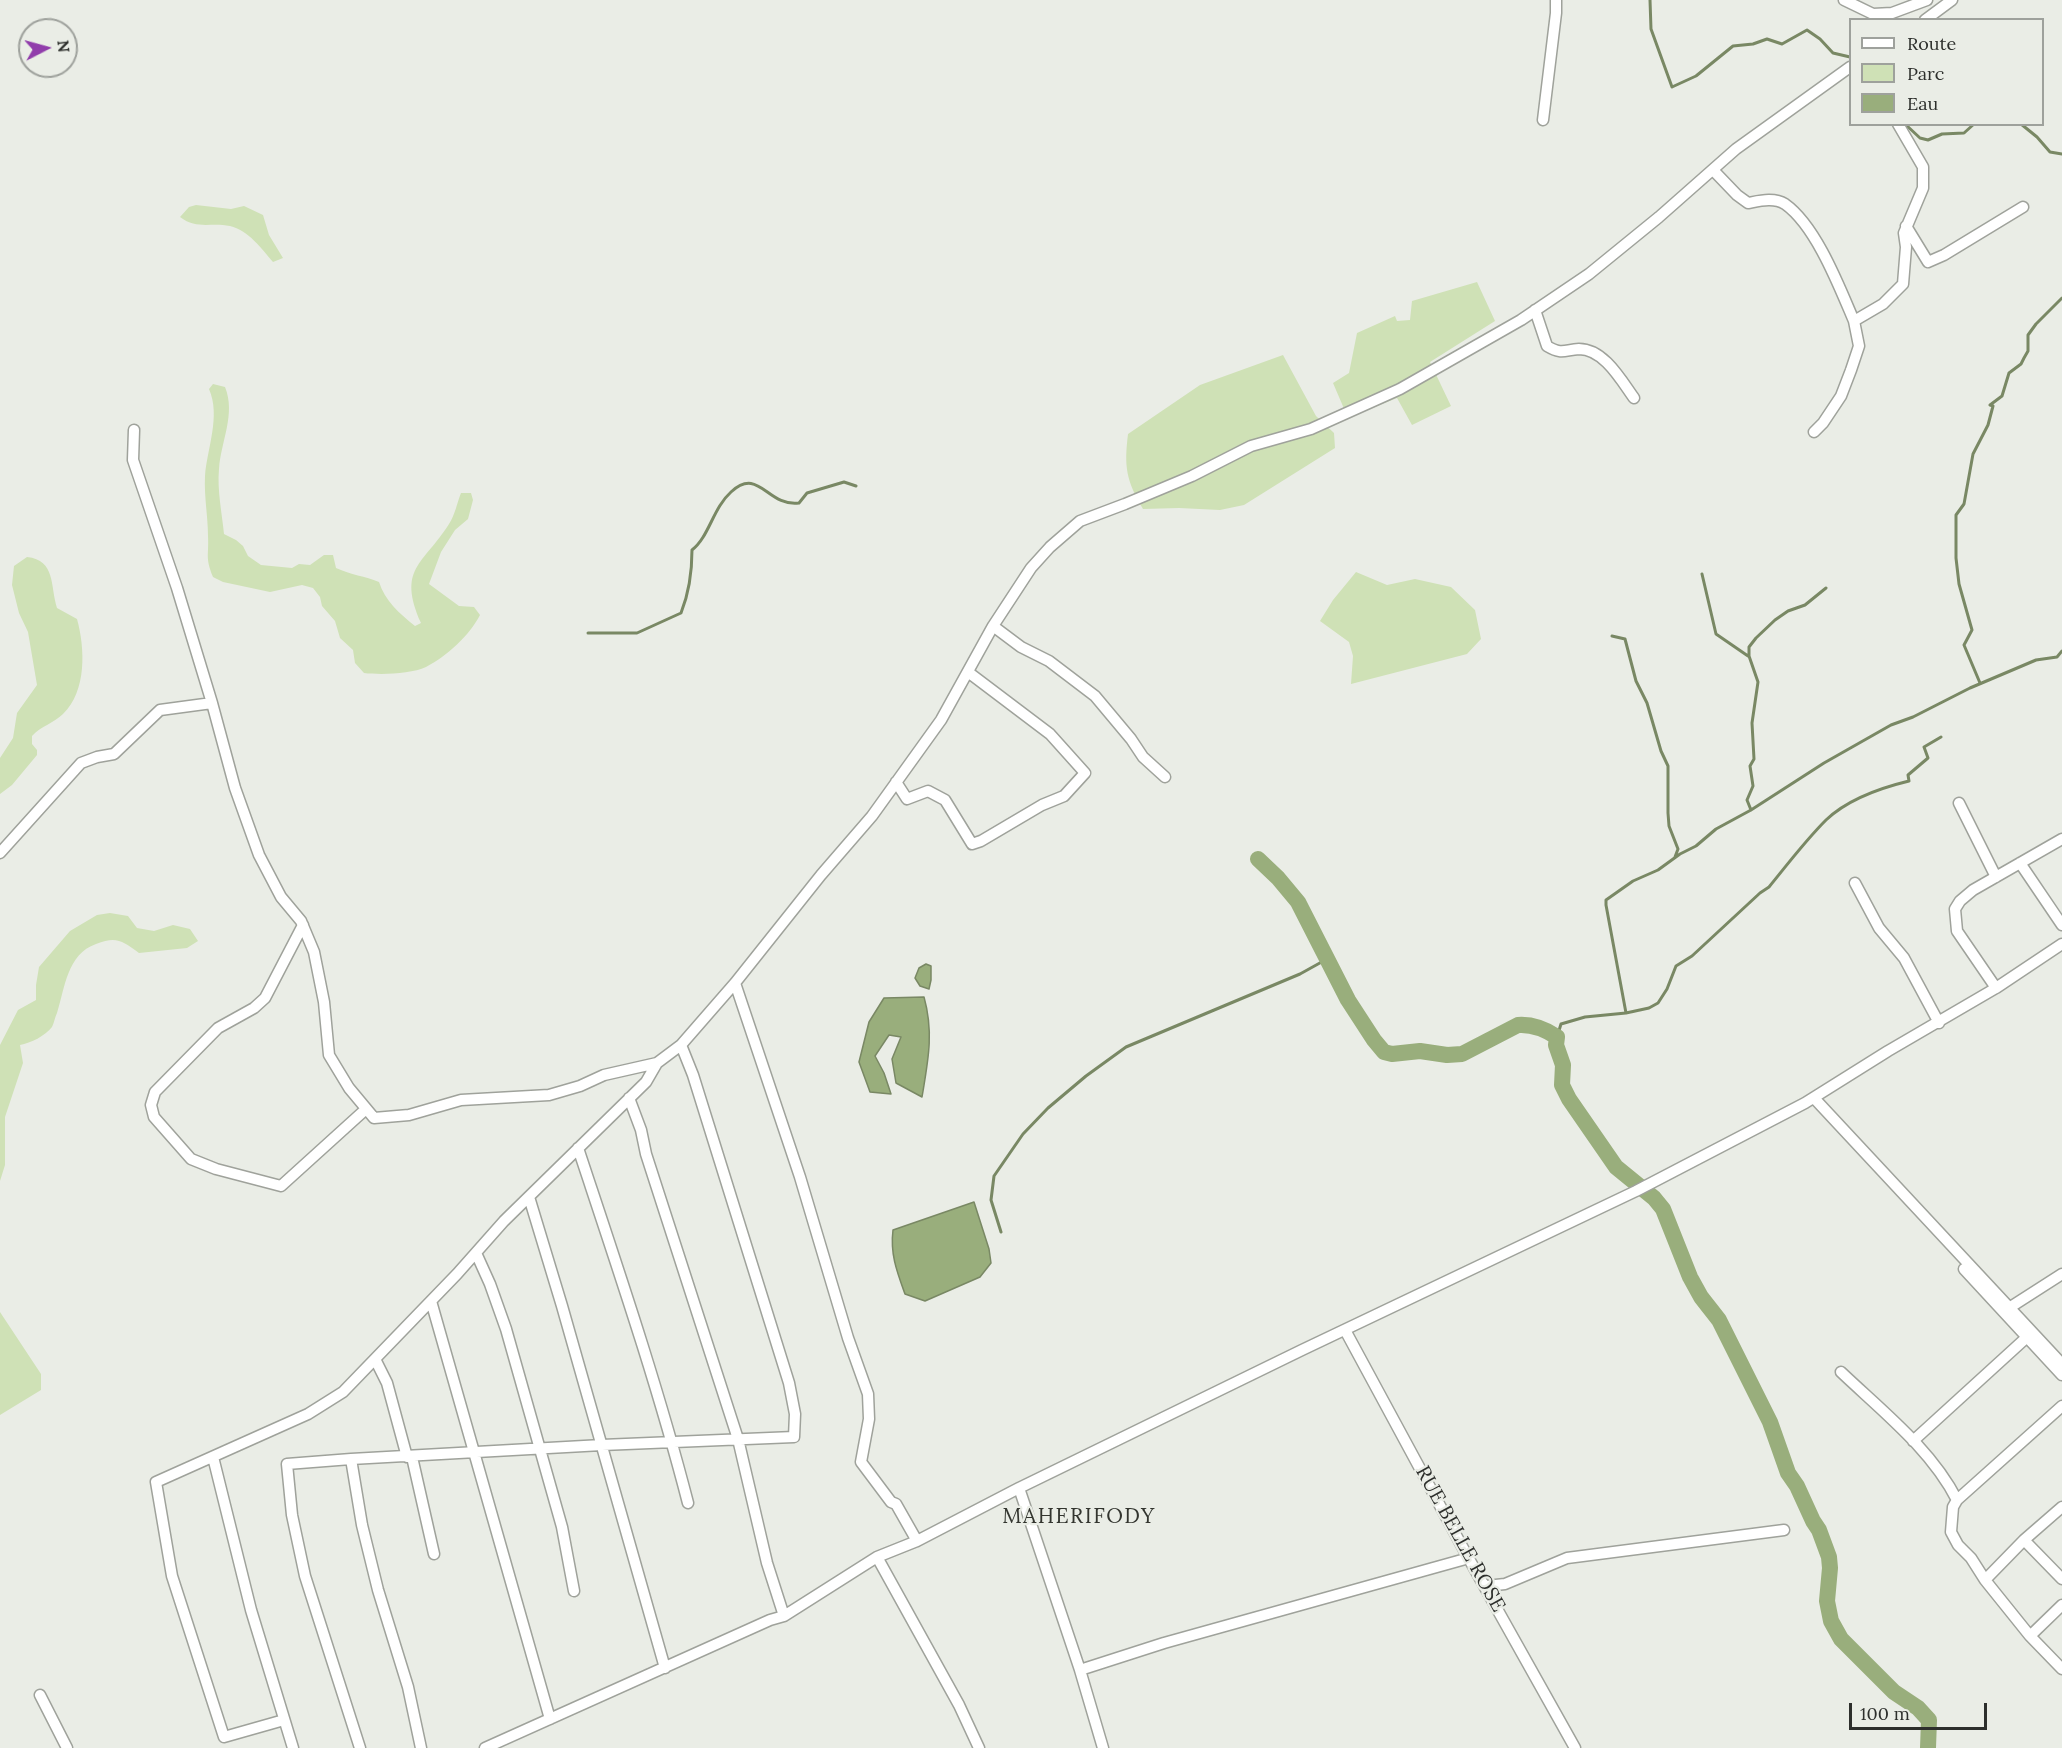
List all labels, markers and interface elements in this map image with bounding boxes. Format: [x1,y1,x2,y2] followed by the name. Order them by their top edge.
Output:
[18,18,78,78] north arrow
[1849,18,2044,126] legend
[1907,32,1956,55] text: Route
[53,39,75,54] text: N
[1907,62,1944,85] text: Parc
[1907,92,1938,115] text: Eau
[1410,1462,1510,1616] street label: RUE BELLE ROSE
[1002,1504,1156,1530] district label: MAHERIFODY
[1852,1691,1990,1729] scale bar
[1860,1702,1910,1725] text: 100 m

